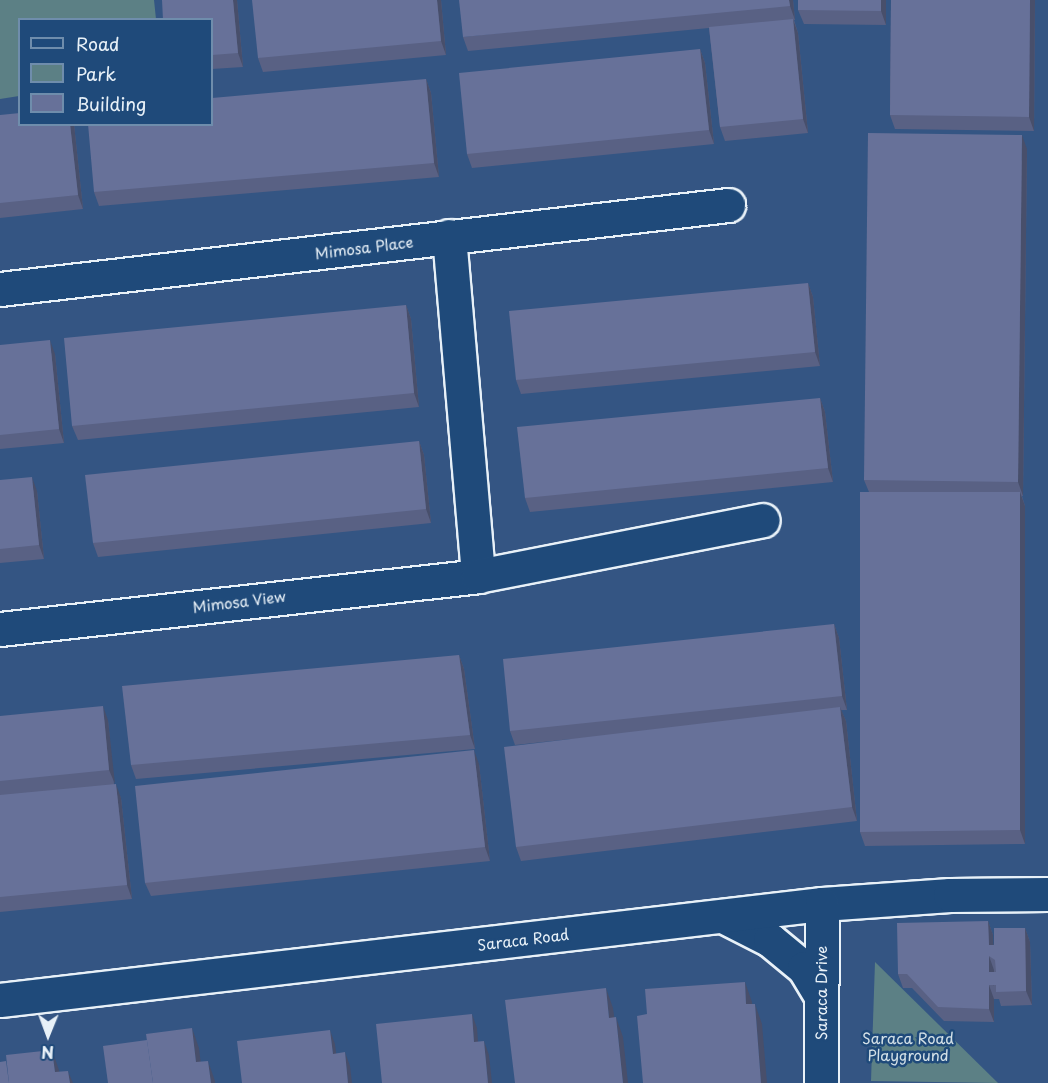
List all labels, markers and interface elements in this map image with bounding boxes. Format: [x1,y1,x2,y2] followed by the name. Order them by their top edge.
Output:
[18,18,213,126] legend
[76,30,120,57] text: Road
[76,60,116,87] text: Park
[76,90,146,117] text: Building
[314,232,414,262] street label: Mimosa Place
[191,586,287,616] street label: Mimosa View
[476,924,570,954] street label: Saraca Road
[812,946,830,1040] street label: Saraca Drive
[18,1005,78,1065] north arrow
[862,1028,954,1063] park label: Saraca Road Playground
[41,1041,54,1065] text: N

